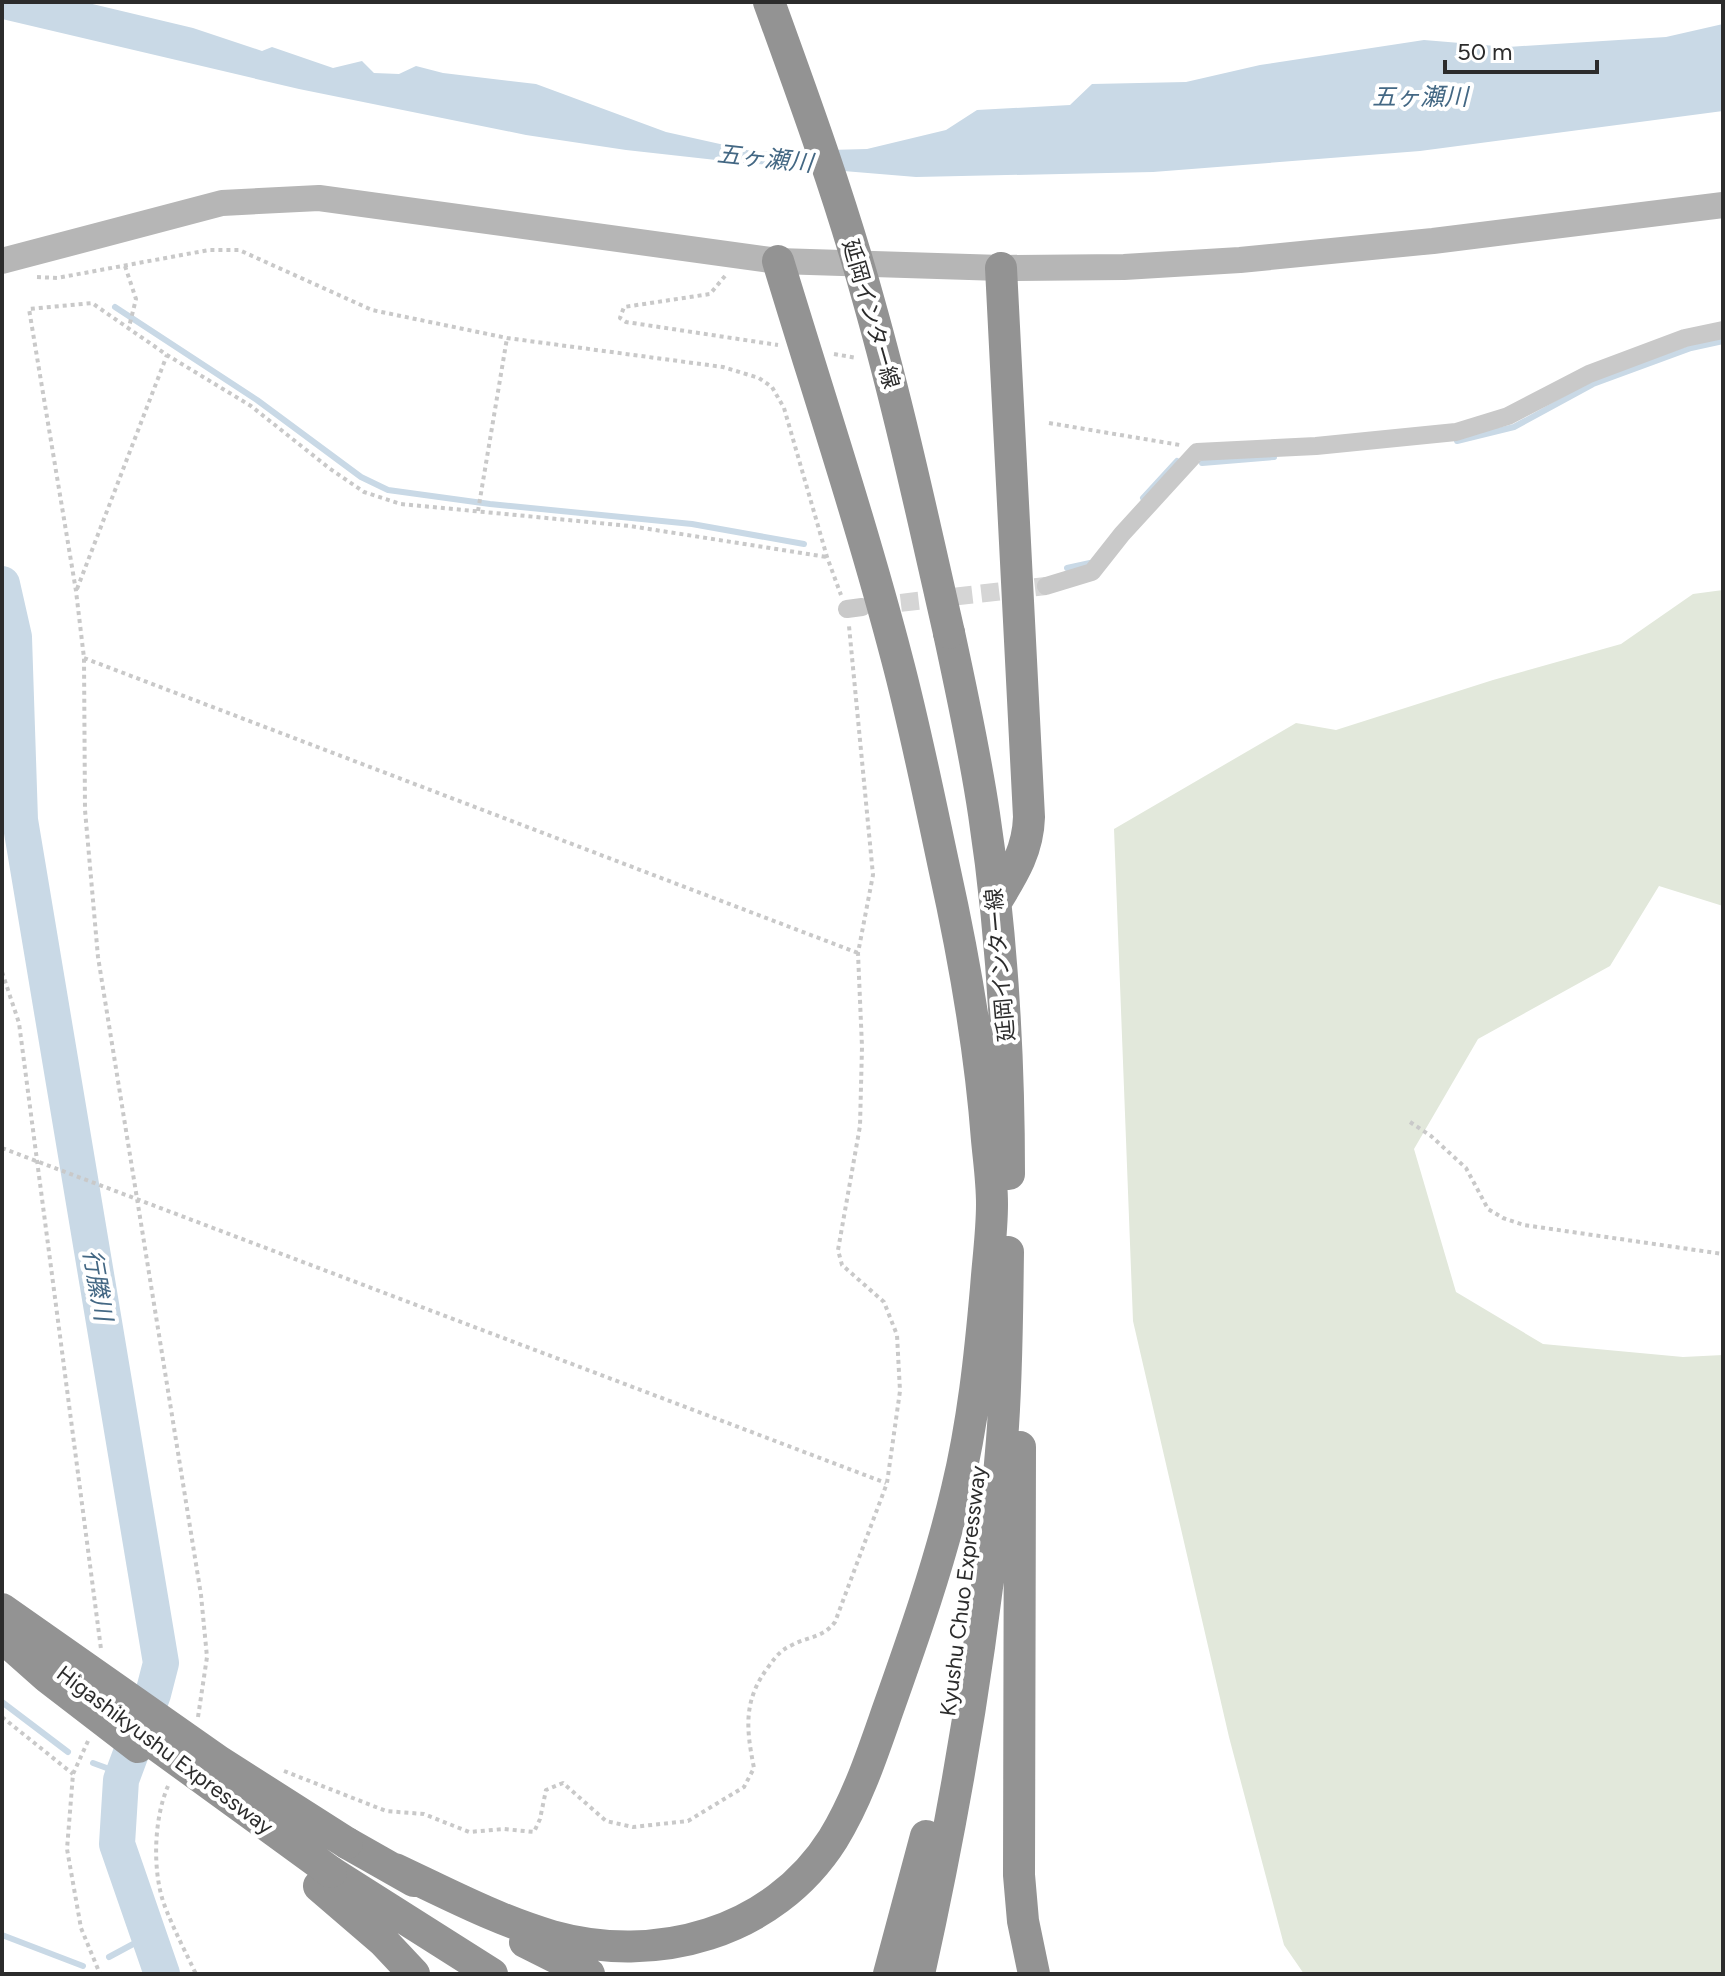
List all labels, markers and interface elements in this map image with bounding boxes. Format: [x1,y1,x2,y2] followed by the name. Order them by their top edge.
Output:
[1445,24,1597,74] scale bar
[1457,37,1513,66] text: 50 m
[1372,82,1471,111] water label: 五ヶ瀬川
[716,139,817,178] water label: 五ヶ瀬川
[837,236,905,392] street label: 延岡インター線
[980,887,1020,1043] street label: 延岡インター線
[77,1247,119,1326] water label: 行縢川
[934,1464,992,1718] street label: Kyushu Chuo Expressway
[51,1660,279,1841] street label: Higashikyushu Expressway

